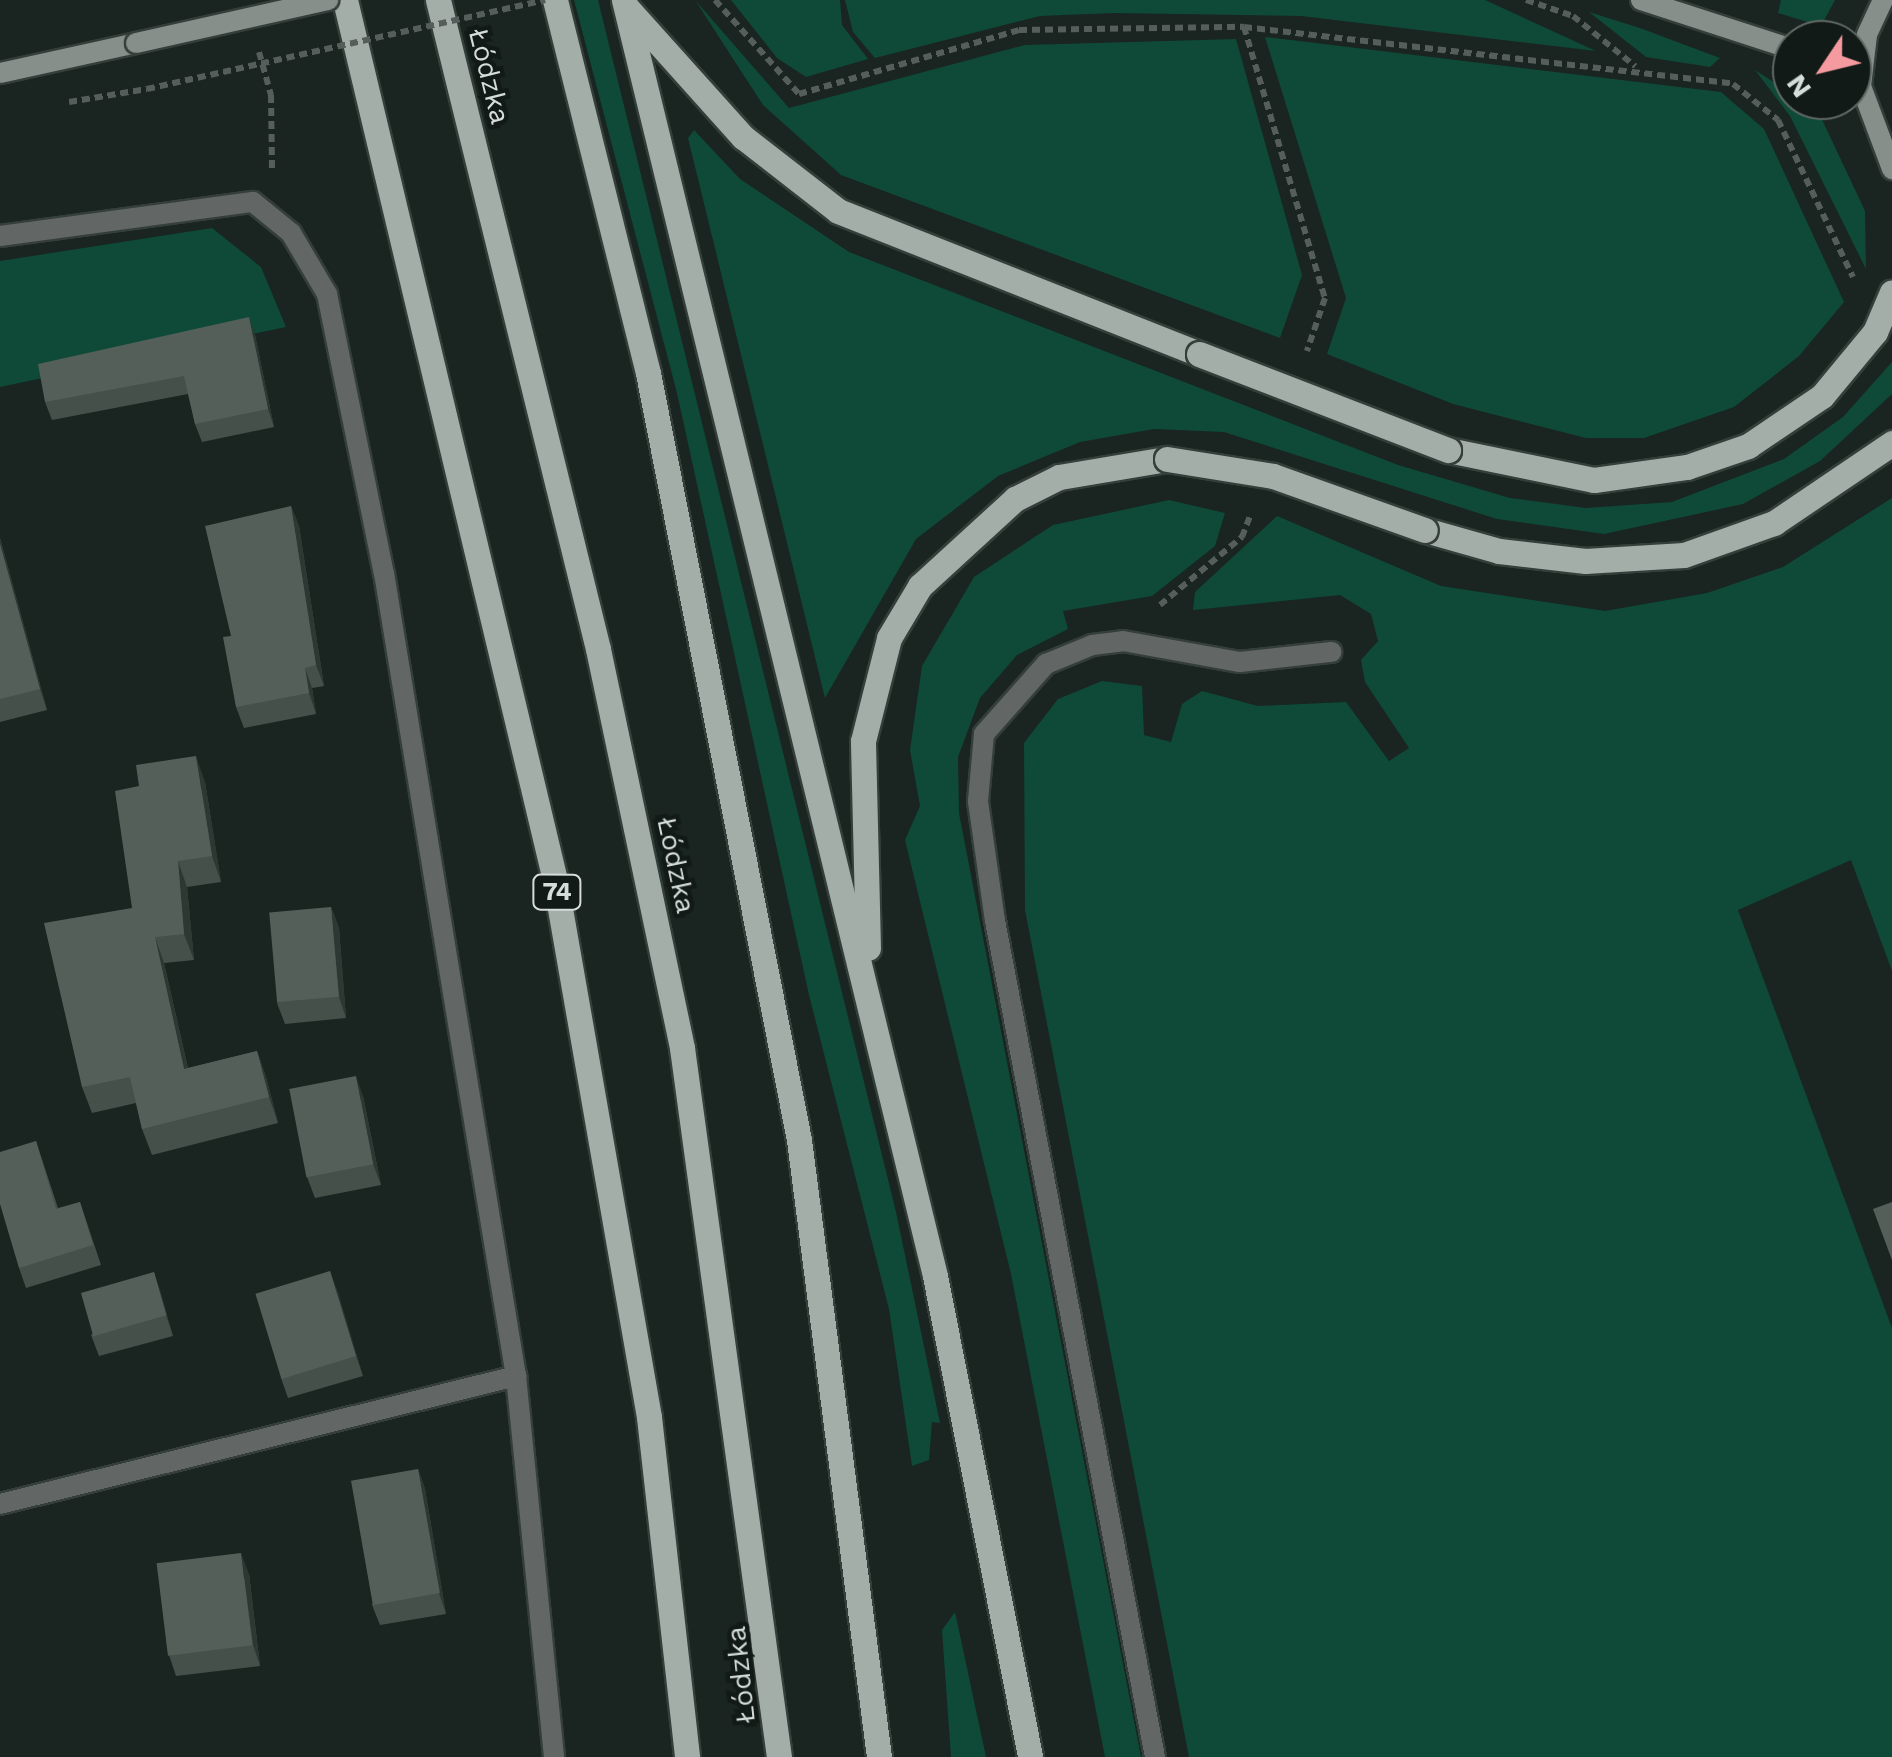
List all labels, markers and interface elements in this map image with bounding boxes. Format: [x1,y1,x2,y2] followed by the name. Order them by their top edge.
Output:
[1772,20,1872,120] north arrow
[461,24,517,128] street label: Łódzka
[1779,68,1818,104] text: N
[649,814,703,916] street label: Łódzka
[532,872,582,912] road number: 74
[719,1625,763,1725] street label: Łódzka

